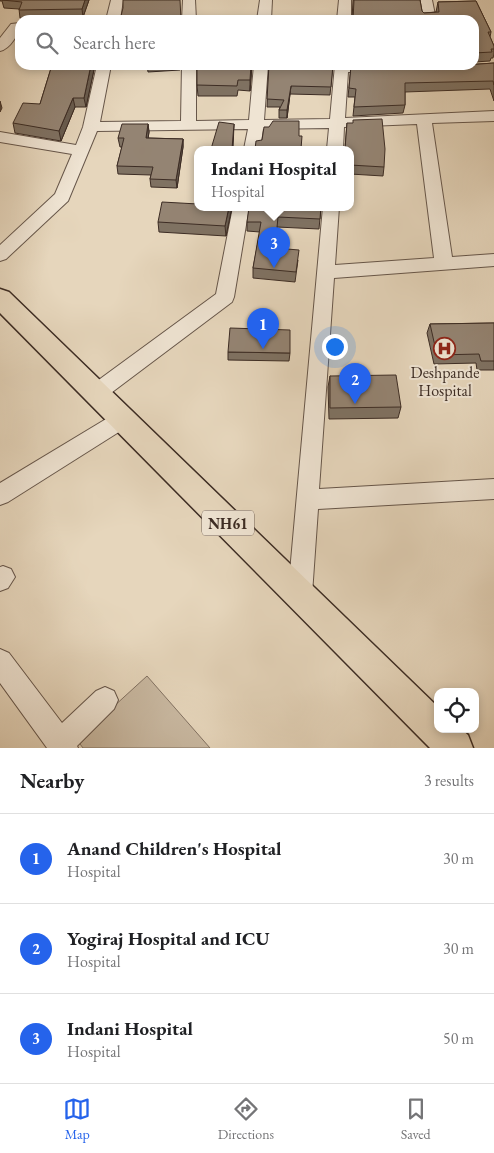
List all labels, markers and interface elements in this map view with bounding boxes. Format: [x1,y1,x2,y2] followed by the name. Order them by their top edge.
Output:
[15,15,479,70] search box
[33,29,61,57] icon: search
[73,30,155,55] text: Search here
[194,146,354,211] popup
[211,156,337,181] text: Indani Hospital
[211,181,265,202] text: Hospital
[258,227,290,268] pin: 3
[247,308,279,349] pin: 1
[322,334,348,360] your location
[433,336,457,360] hospital icon: Deshpande Hospital
[411,362,479,401] place label: Deshpande Hospital
[339,363,371,404] pin: 2
[202,510,254,536] road number: NH61
[434,688,479,733] map controls
[434,688,479,733] button: locate
[20,767,84,794] text: Nearby
[424,770,474,791] text: 3 results
[67,836,282,861] text: Anand Children's Hospital
[32,848,40,869] text: 1
[443,848,474,869] text: 30 m
[67,861,121,882] text: Hospital
[67,926,270,951] text: Yogiraj Hospital and ICU
[32,938,40,959] text: 2
[443,938,474,959] text: 30 m
[67,951,121,972] text: Hospital
[67,1016,193,1041] text: Indani Hospital
[32,1028,40,1049] text: 3
[443,1028,474,1049] text: 50 m
[67,1041,121,1062] text: Hospital
[63,1095,91,1143] tab: Map
[218,1095,274,1143] tab: Directions
[401,1095,431,1143] tab: Saved

